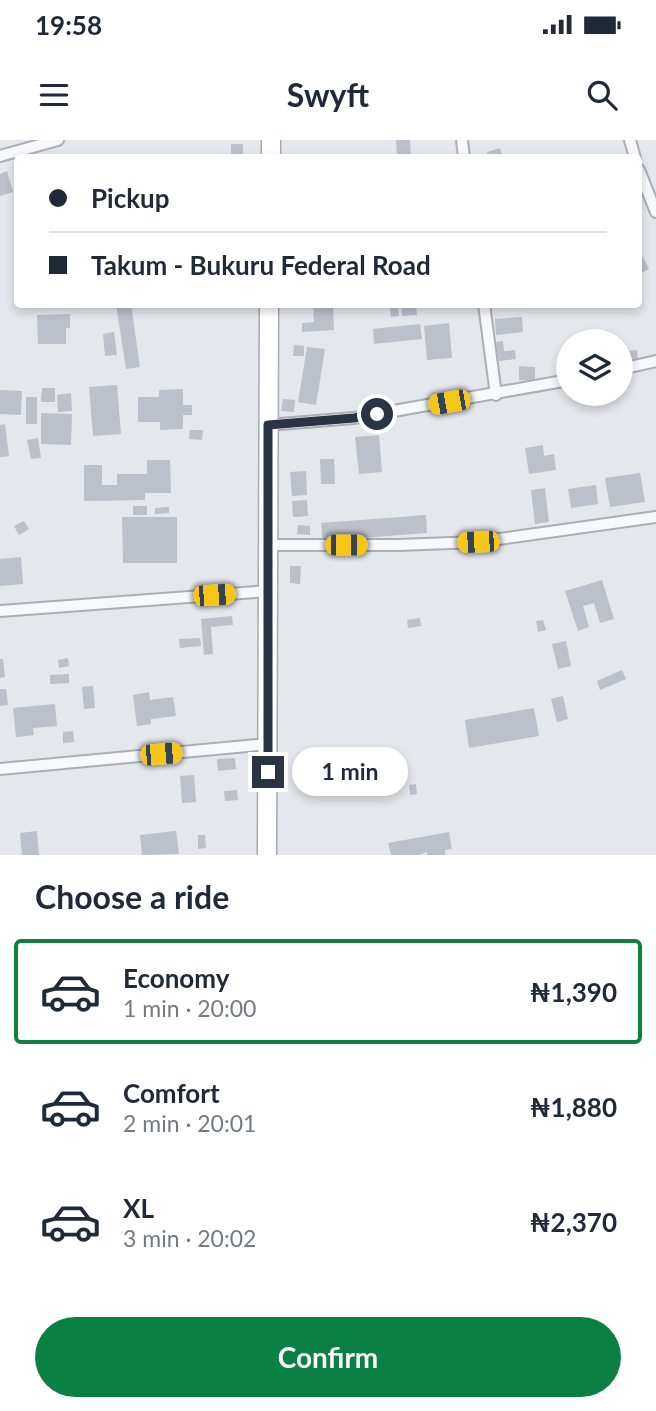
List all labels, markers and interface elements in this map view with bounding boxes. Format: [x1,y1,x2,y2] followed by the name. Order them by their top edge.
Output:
[35,9,102,41] text: 19:58
[287,75,369,114] text: Swyft
[35,76,73,114] icon: menu
[583,76,621,114] icon: search
[91,182,170,214] text: Pickup
[91,249,431,281] text: Takum - Bukuru Federal Road
[556,329,633,406] map controls
[556,329,633,406] button: layers
[427,388,472,416] car
[361,398,393,430] route start
[457,531,500,553] car
[326,535,368,556] car
[193,583,236,607] car
[140,742,183,766] car
[292,748,408,796] callout: 1 min
[252,756,284,788] route end
[321,757,379,785] text: 1 min
[35,877,229,916] text: Choose a ride
[39,960,102,1023] icon: car
[123,962,229,994] text: Economy
[530,976,617,1008] text: ₦1,390
[123,994,256,1022] text: 1 min · 20:00
[39,1075,102,1138] icon: car
[123,1077,220,1109] text: Comfort
[530,1091,617,1123] text: ₦1,880
[123,1109,256,1137] text: 2 min · 20:01
[39,1190,102,1253] icon: car
[123,1192,154,1224] text: XL
[530,1206,617,1238] text: ₦2,370
[123,1224,256,1252] text: 3 min · 20:02
[35,1317,621,1397] button: Confirm

